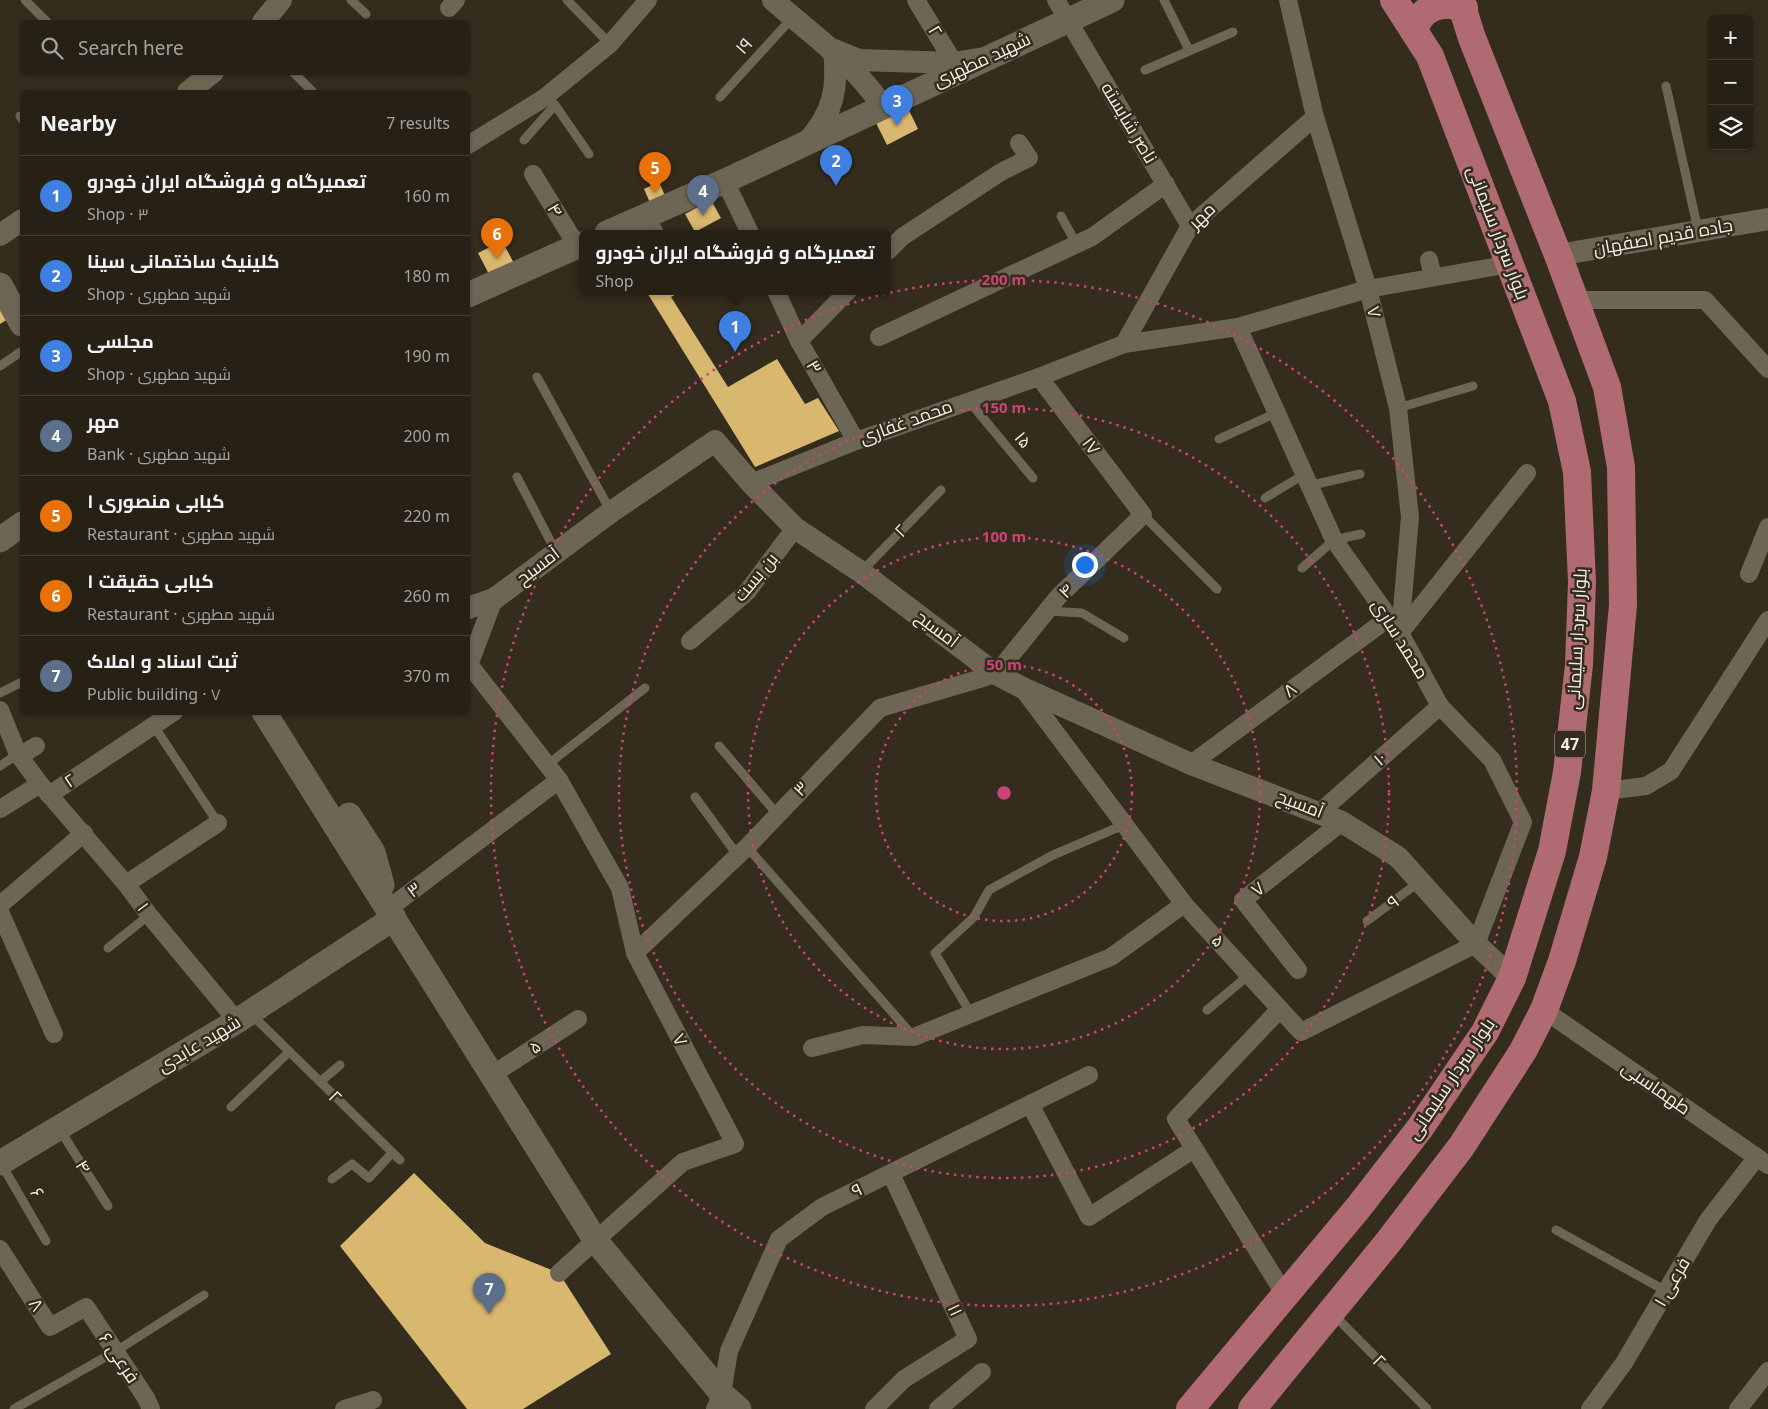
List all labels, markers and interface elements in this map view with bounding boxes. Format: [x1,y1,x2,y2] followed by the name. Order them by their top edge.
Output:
[1708,15,1753,150] map controls
[1708,15,1753,60] button: +
[20,20,470,75] search box
[923,20,949,41] street label: ۲
[929,26,1034,92] street label: شهید مطهری
[729,32,757,59] street label: ۱۹
[38,34,66,62] icon: search
[78,35,184,61] text: Search here
[1708,60,1753,105] button: −
[1096,78,1163,167] street label: ناصر شایسته
[881,85,913,126] pin: 3
[1708,105,1753,150] button: layers
[40,109,116,137] text: Nearby
[386,112,450,134] text: 7 results
[820,145,852,186] pin: 2
[639,152,671,193] pin: 5
[1462,162,1536,303] street label: بلوار سردار سلیمانی
[87,168,366,194] text: تعمیرگاه و فروشگاه ایران خودرو
[687,175,719,216] pin: 4
[51,185,61,207] text: 1
[403,185,450,207] text: 160 m
[1182,197,1220,235] street label: مهر
[542,198,569,221] street label: ۴
[87,203,149,225] text: Shop · ۳
[1591,212,1735,261] street label: جاده قدیم اصفهان
[481,218,513,259] pin: 6
[579,230,891,295] popup
[596,239,874,265] text: تعمیرگاه و فروشگاه ایران خودرو
[87,248,280,274] text: کلینیک ساختمانی سینا
[51,265,61,287] text: 2
[403,265,450,287] text: 180 m
[982,269,1026,289] text: 200 m
[596,270,634,292] text: Shop
[87,283,231,305] text: Shop · شهید مطهری
[1362,303,1388,320] street label: ۷
[719,311,751,352] pin: 1
[87,328,154,354] text: مجلسی
[51,345,61,367] text: 3
[403,345,450,367] text: 190 m
[801,355,828,378] street label: ۳
[87,363,231,385] text: Shop · شهید مطهری
[856,393,955,449] street label: محمد غفاری
[982,397,1026,417] text: 150 m
[87,408,119,434] text: مهر
[51,425,61,447] text: 4
[403,425,450,447] text: 200 m
[1010,426,1038,453] street label: ۱۵
[1077,431,1106,459] street label: ۱۷
[87,443,231,465] text: Bank · شهید مطهری
[87,488,225,514] text: کبابی منصوری ۱
[51,505,61,527] text: 5
[403,505,450,527] text: 220 m
[888,519,912,542] street label: ۲
[87,523,275,545] text: Restaurant · شهید مطهری
[982,526,1026,546] text: 100 m
[511,541,565,590] street label: آمسیح
[728,547,783,606] street label: بن بست
[1072,552,1098,578] your location
[87,568,214,594] text: کبابی حقیقت ۱
[1560,568,1592,710] street label: بلوار سردار سلیمانی
[1052,578,1078,603] street label: ۴
[51,585,61,607] text: 6
[403,585,450,607] text: 260 m
[1367,594,1435,683] street label: محمد ساری
[87,603,275,625] text: Restaurant · شهید مطهری
[910,604,964,653] street label: آمسیح
[87,648,237,674] text: ثبت اسناد و املاک
[986,654,1022,674] text: 50 m
[51,665,61,687] text: 7
[403,665,450,687] text: 370 m
[1278,676,1301,702] street label: ۸
[87,683,221,705] text: Public building · ۷
[1555,731,1585,758] road number: 47
[1368,746,1391,771] street label: ۱۰
[59,768,80,793] street label: ۲
[787,776,813,801] street label: ۳
[1273,783,1327,824] street label: آمسیح
[995,784,1013,802] centre of rings
[1246,875,1269,901] street label: ۷
[401,876,425,902] street label: ۳
[1381,889,1403,914] street label: ۹
[132,897,155,916] street label: ۱
[1207,929,1231,952] street label: ۵
[152,1009,244,1077] street label: شهید عابدی
[1401,1013,1500,1144] street label: بلوار سردار سلیمانی
[668,1029,694,1050] street label: ۷
[524,1033,545,1059] street label: ۵
[1617,1055,1696,1120] street label: طهماسبی
[324,1084,348,1108] street label: ۲
[71,1155,97,1178] street label: ۴
[847,1176,866,1202] street label: ۹
[25,1183,50,1202] street label: ۶
[1647,1252,1695,1311] street label: فرعی ۱
[473,1273,505,1314] pin: 7
[24,1293,50,1316] street label: ۸
[943,1299,969,1320] street label: ۱۱
[94,1327,145,1387] street label: فرعی ۶
[1368,1348,1392,1372] street label: ۲

